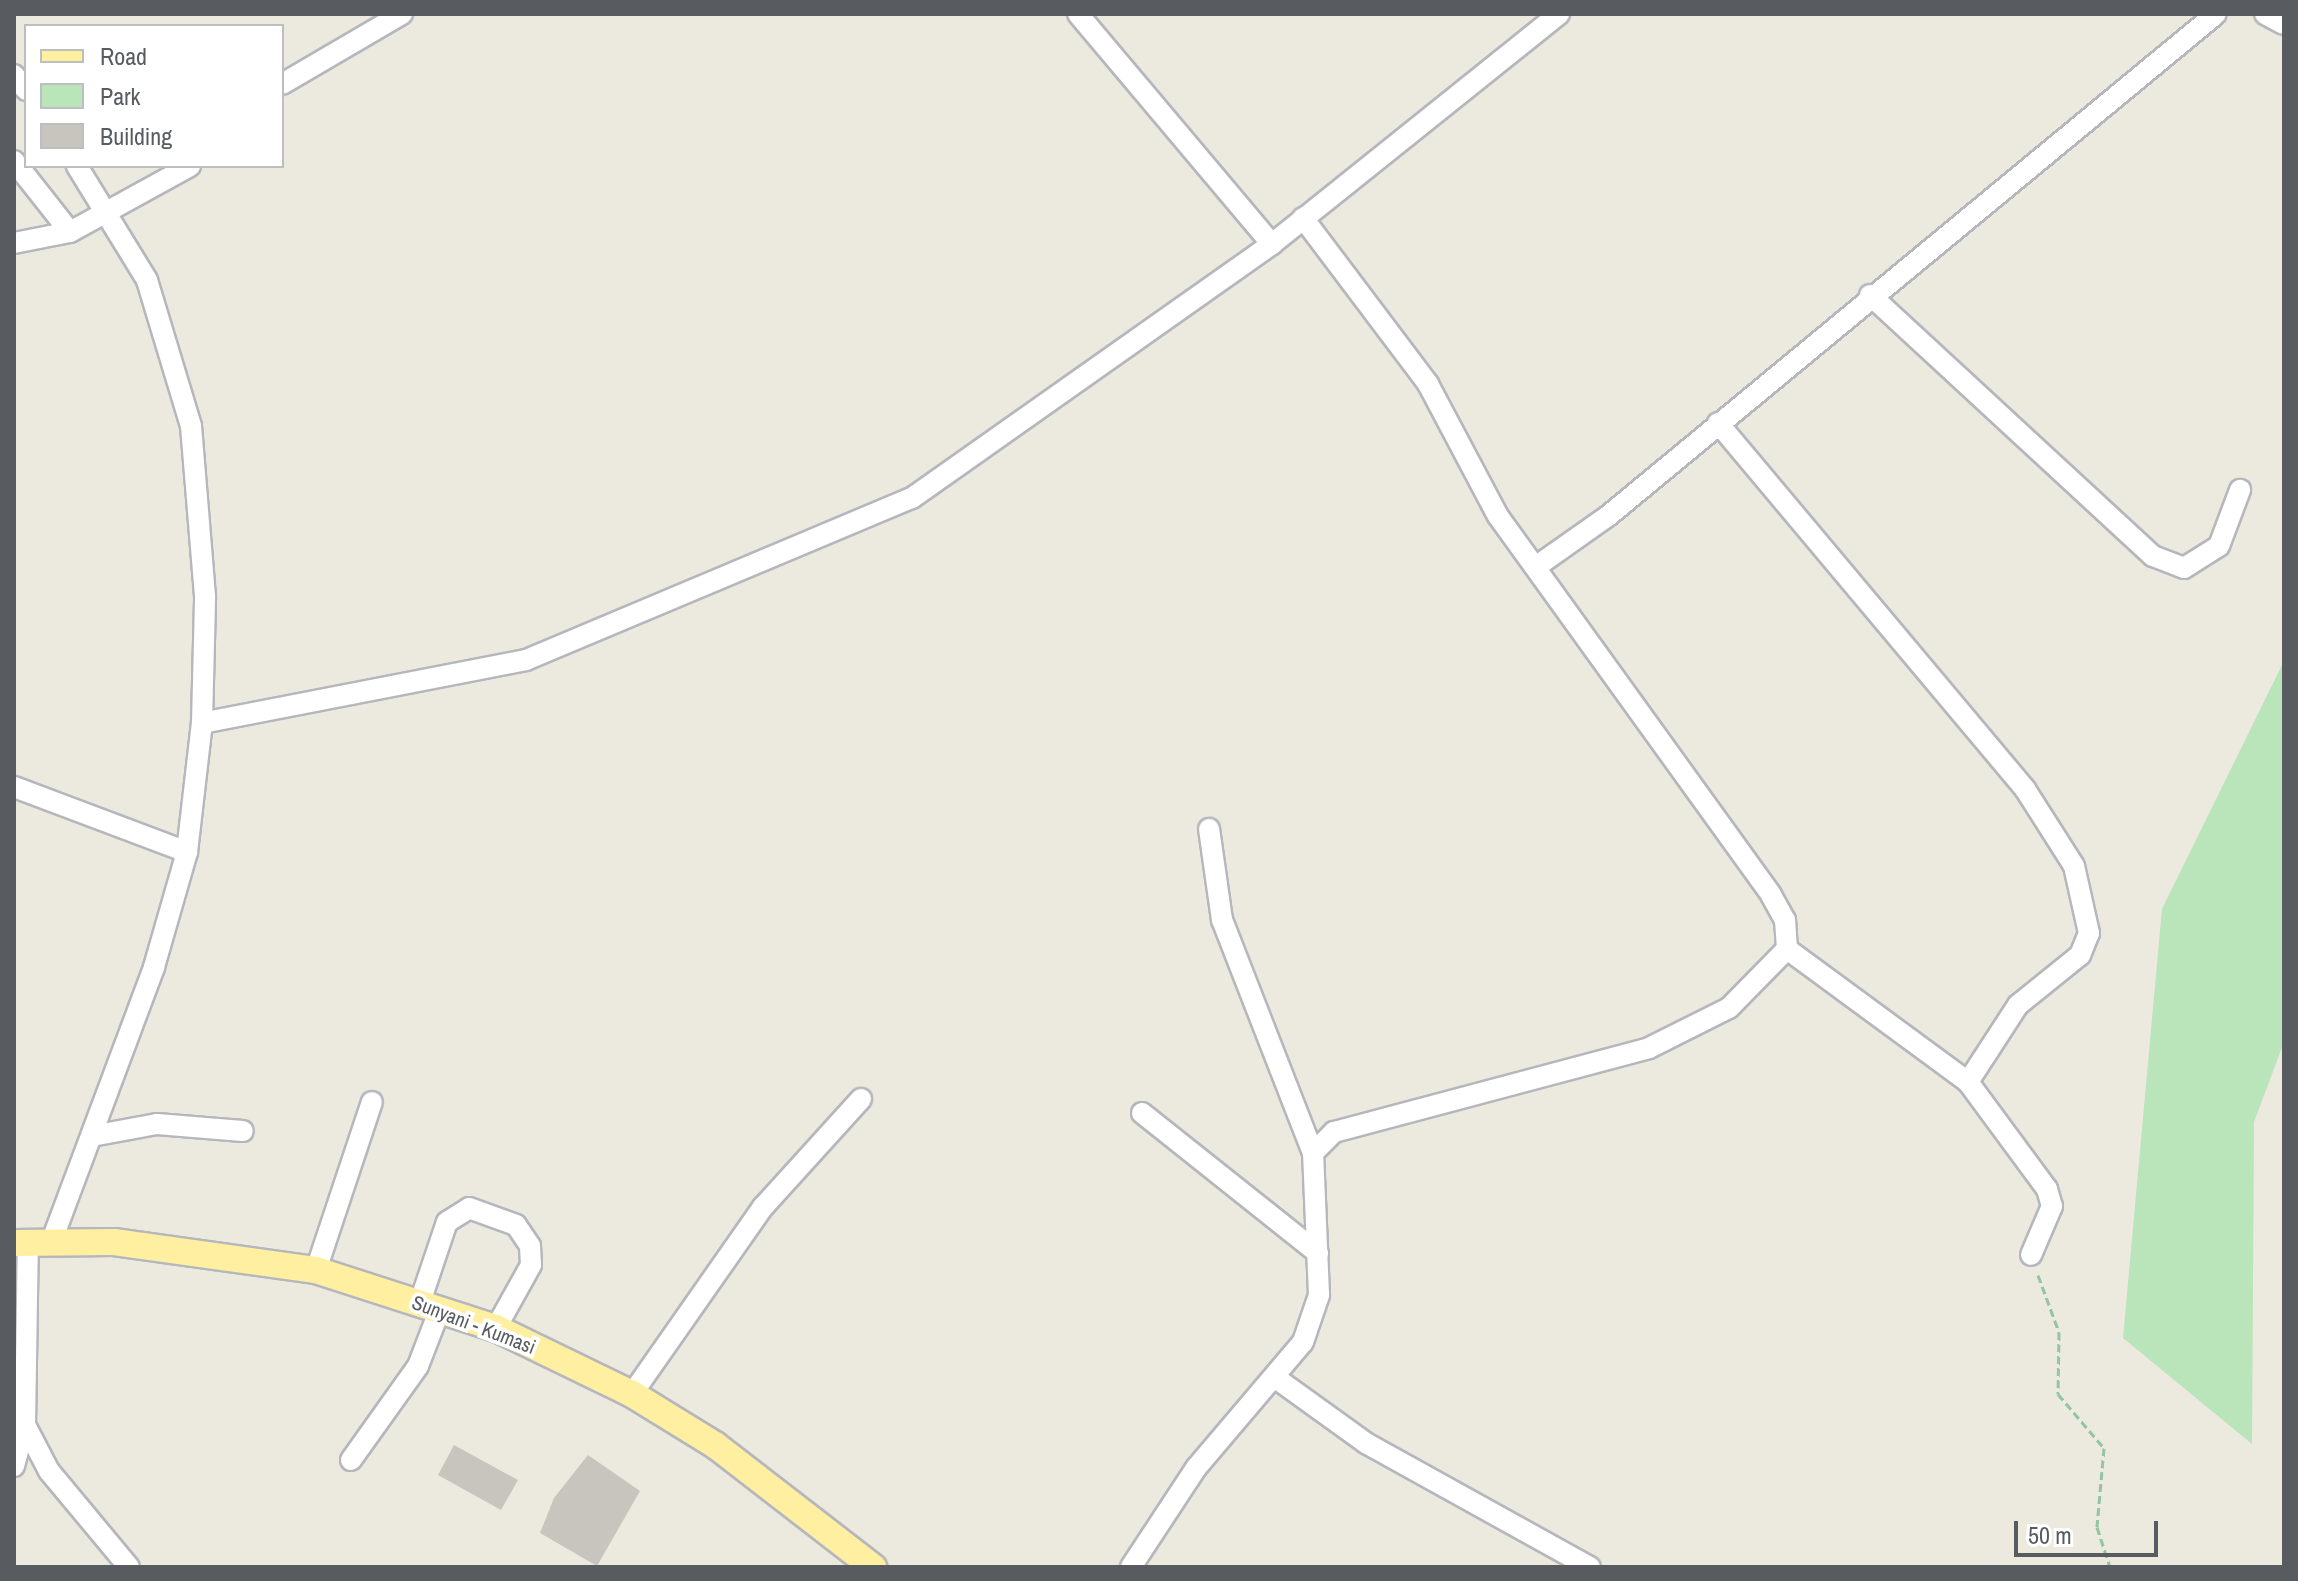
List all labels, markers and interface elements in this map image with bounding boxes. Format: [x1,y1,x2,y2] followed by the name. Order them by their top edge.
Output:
[24,24,284,168] legend
[100,40,147,72] text: Road
[100,80,140,112] text: Park
[100,120,172,152] text: Building
[409,1289,539,1359] street label: Sunyani - Kumasi
[2018,1505,2162,1555] scale bar
[2028,1519,2072,1551] text: 50 m

